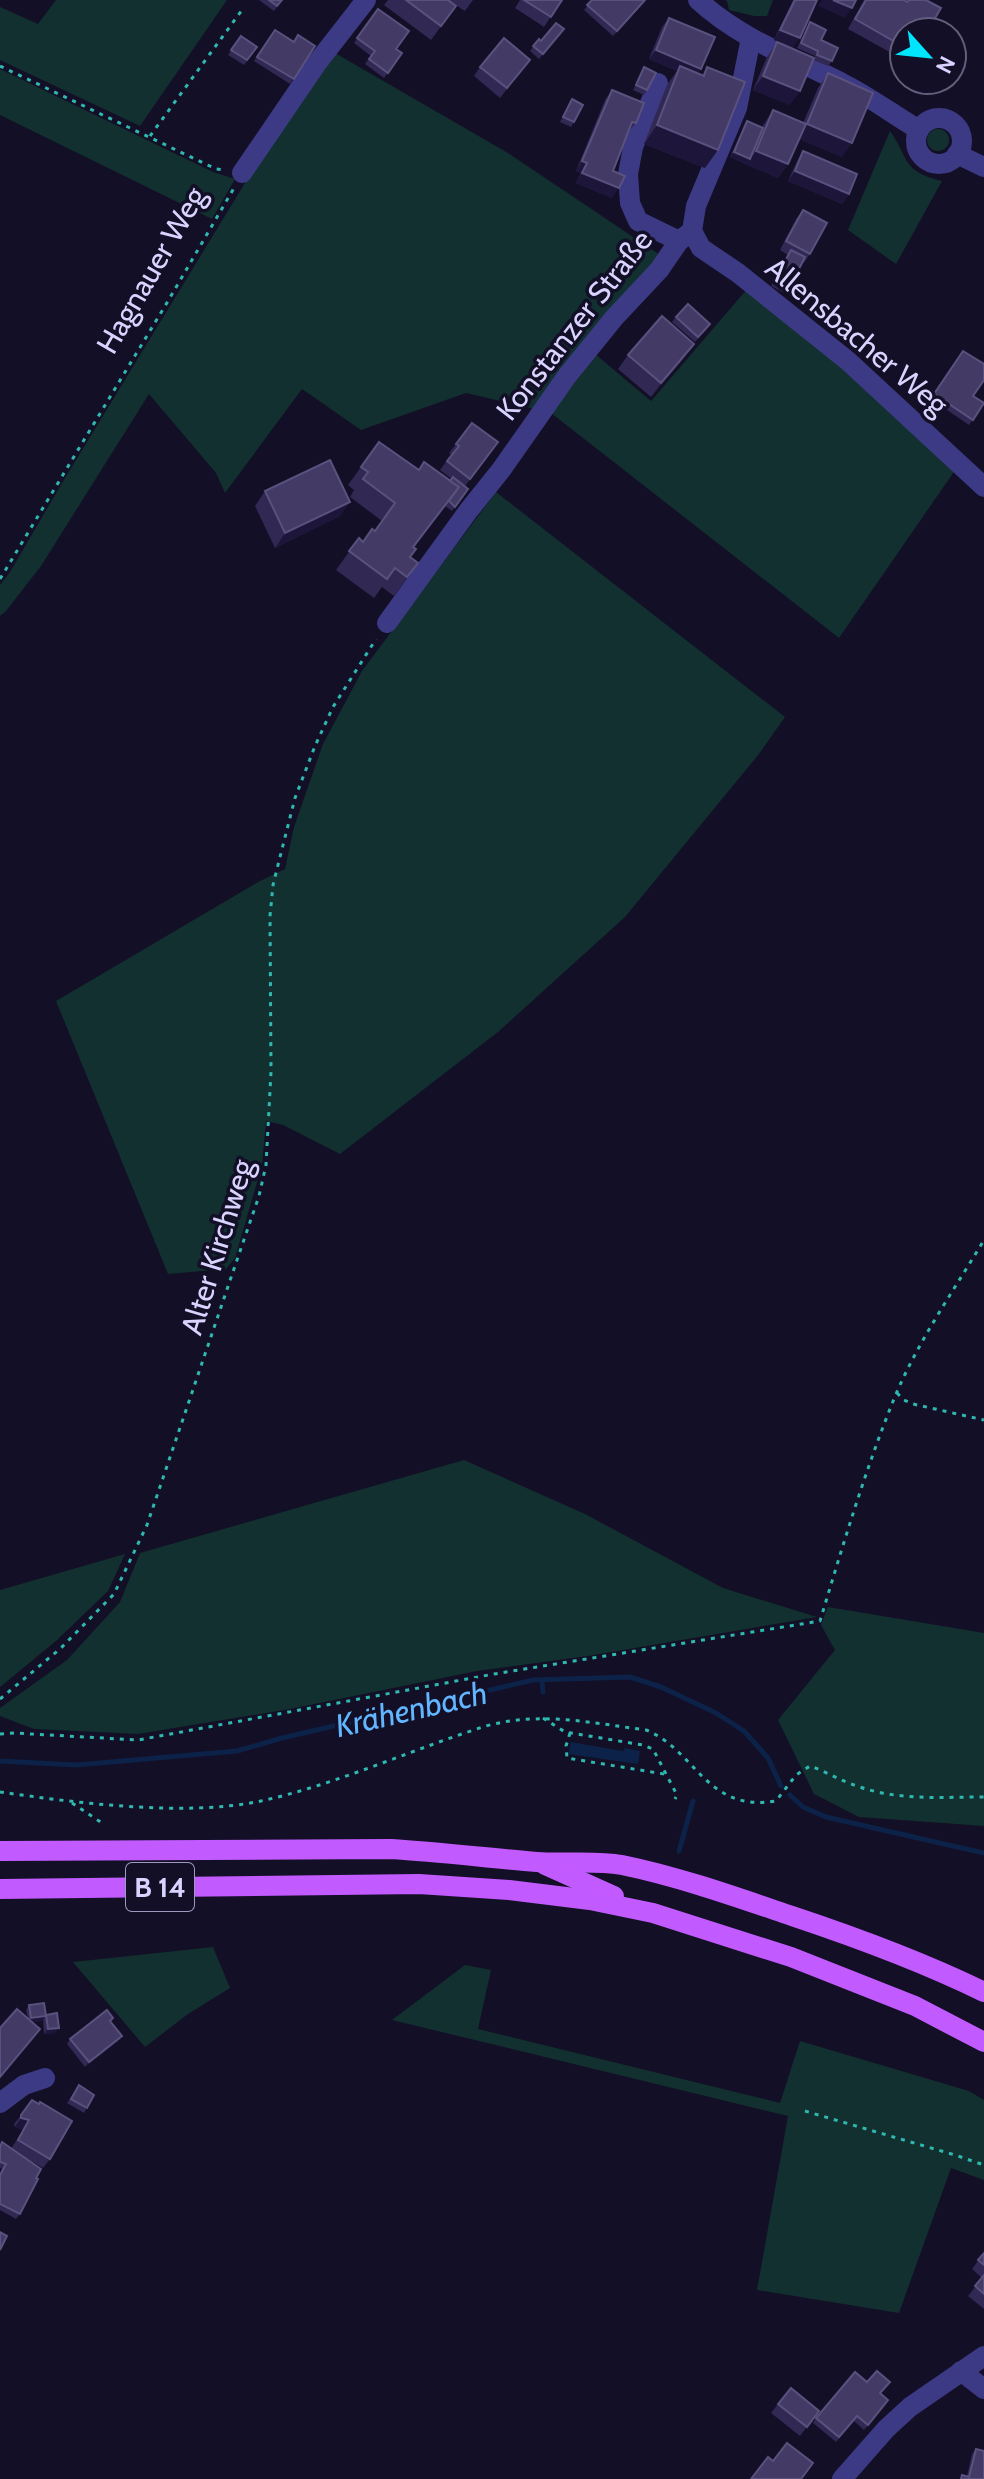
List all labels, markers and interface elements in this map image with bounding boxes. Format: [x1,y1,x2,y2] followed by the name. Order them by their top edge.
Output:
[888,16,968,96] north arrow
[930,52,961,78] text: N
[88,179,214,360] street label: Hagnauer Weg
[488,222,660,428] street label: Konstanzer Straße
[758,249,957,424] street label: Allensbacher Weg
[173,1154,262,1339] street label: Alter Kirchweg
[331,1673,491,1745] water label: Krähenbach
[126,1863,194,1911] road number: B 14

